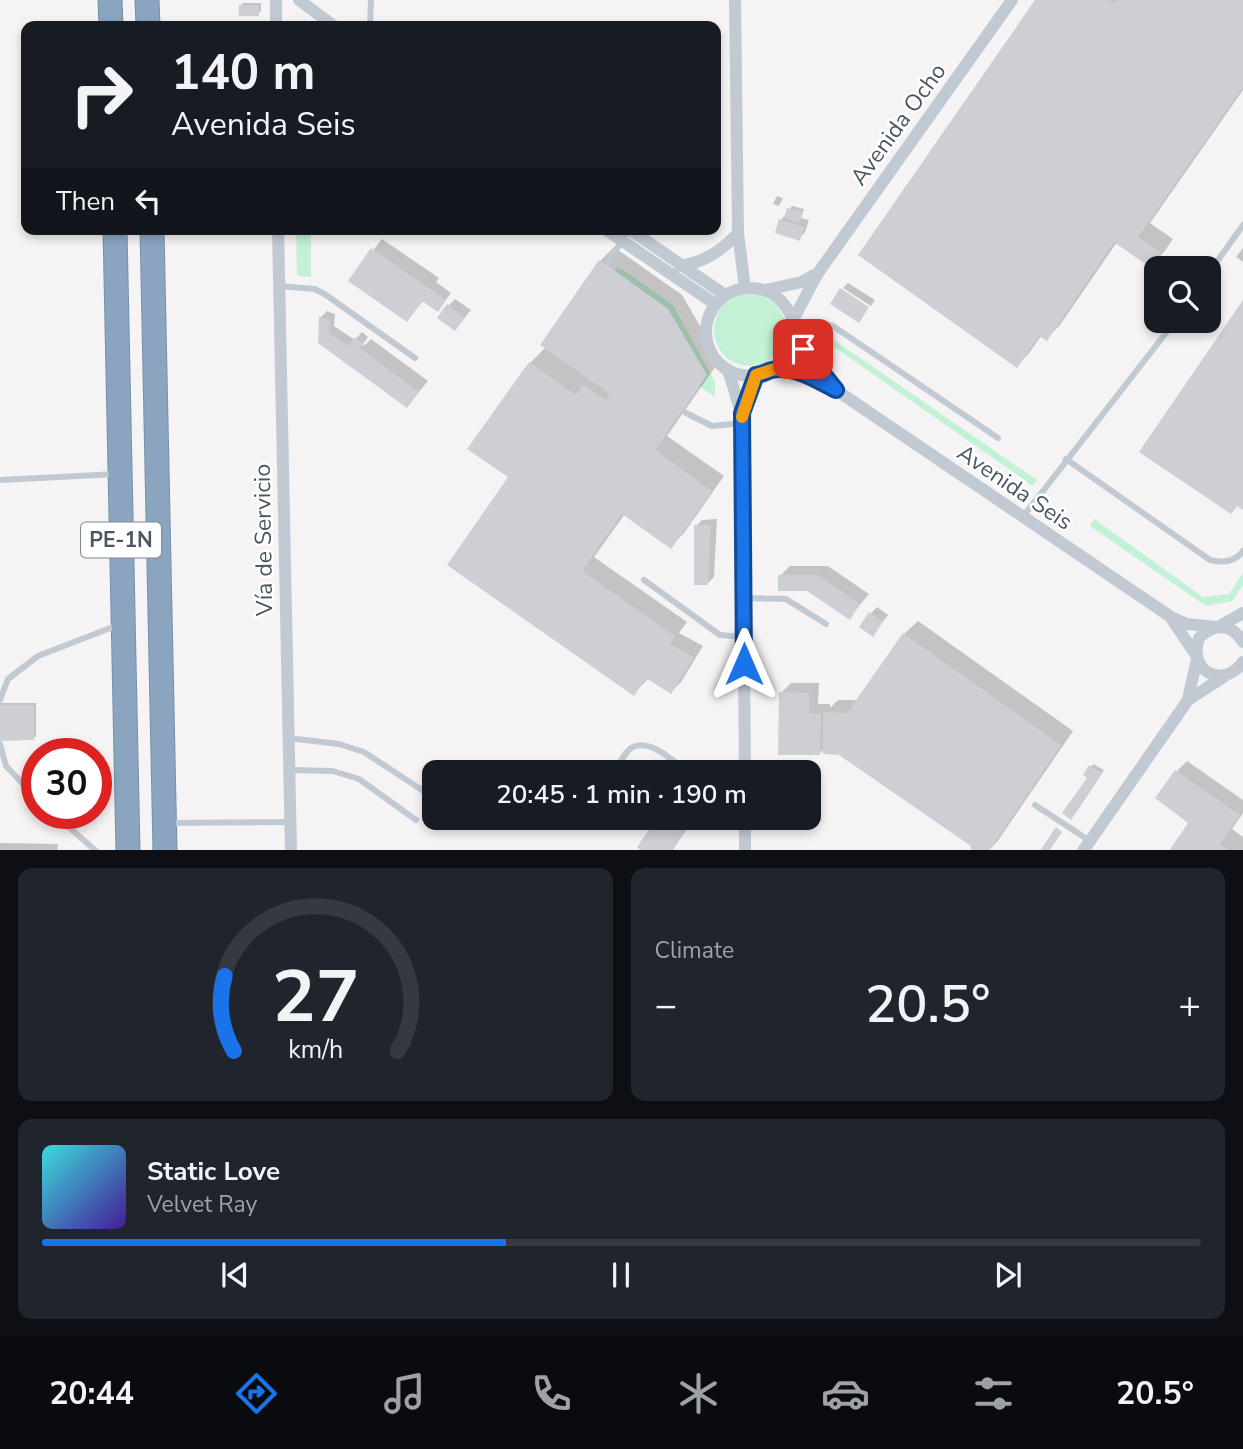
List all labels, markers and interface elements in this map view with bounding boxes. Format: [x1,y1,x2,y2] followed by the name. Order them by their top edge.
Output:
[171,39,315,106] text: 140 m
[56,49,147,140] icon: right
[844,57,953,192] street label: Avenida Ocho
[171,103,356,146] text: Avenida Seis
[129,182,167,220] icon: left
[56,184,115,219] text: Then
[1144,256,1221,333] map controls
[1144,256,1221,333] button: search
[773,319,833,379] pin
[784,330,822,368] icon: arrive
[951,437,1078,537] street label: Avenida Seis
[247,464,280,617] street label: Vía de Servicio
[81,522,161,558] road number: PE-1N
[707,627,781,701] position arrow
[21,738,112,829] speed limit sign: 30
[496,777,747,812] text: 20:45 · 1 min · 190 m
[655,935,734,966] text: Climate
[272,947,359,1047] text: 27
[865,969,990,1040] text: 20.5°
[655,980,677,1031] text: −
[1178,980,1201,1031] text: +
[288,1032,343,1066] text: km/h
[147,1154,280,1189] text: Static Love
[147,1189,257,1220] text: Velvet Ray
[216,1256,254,1294] icon: previous
[602,1256,640,1294] icon: pause
[989,1256,1027,1294] icon: next
[232,1369,281,1418] icon: directions
[380,1369,429,1418] icon: music
[527,1369,576,1418] icon: phone
[674,1369,723,1418] icon: climate
[821,1369,870,1418] icon: car
[969,1369,1018,1418] icon: filters
[49,1372,134,1415] text: 20:44
[1116,1372,1194,1415] text: 20.5°

